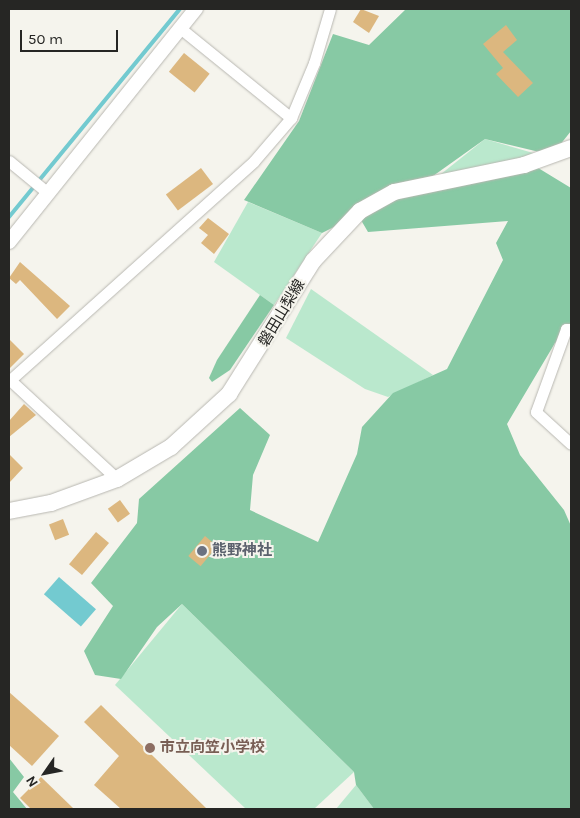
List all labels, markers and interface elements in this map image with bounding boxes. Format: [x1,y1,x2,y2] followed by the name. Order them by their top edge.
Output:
[22,20,120,52] scale bar
[28,30,63,48] text: 50 m
[255,276,309,350] street label: 磐田山梨線
[212,542,272,560] place label: 熊野神社
[196,545,208,557] marker: 熊野神社
[160,739,265,757] place label: 市立向笠小学校
[144,742,156,754] marker: 市立向笠小学校
[20,748,70,798] north arrow
[22,773,42,790] text: N

